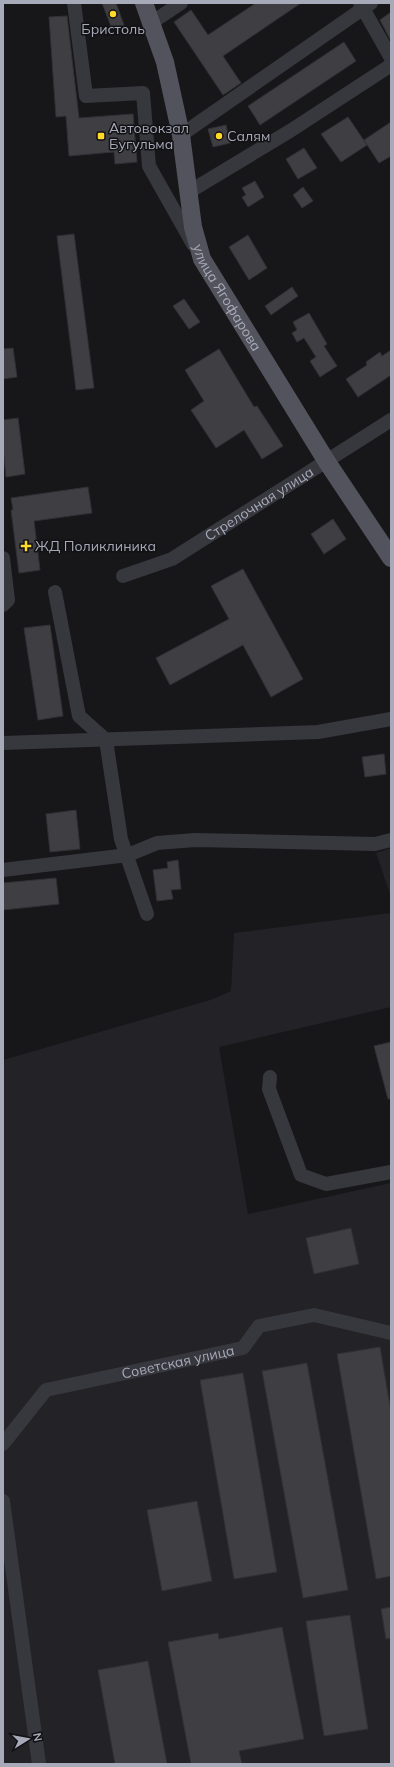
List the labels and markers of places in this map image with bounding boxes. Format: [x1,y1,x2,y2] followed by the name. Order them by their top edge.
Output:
[108,9,118,19] marker: Бристоль
[81,20,145,38] place label: Бристоль
[109,119,189,153] place label: Автовокзал Бугульма
[227,127,270,145] place label: Салям
[96,131,106,141] marker: Автовокзал Бугульма
[214,131,224,141] marker: Салям
[35,537,156,555] place label: ЖД Поликлиника
[20,540,32,552] marker: ЖД Поликлиника

